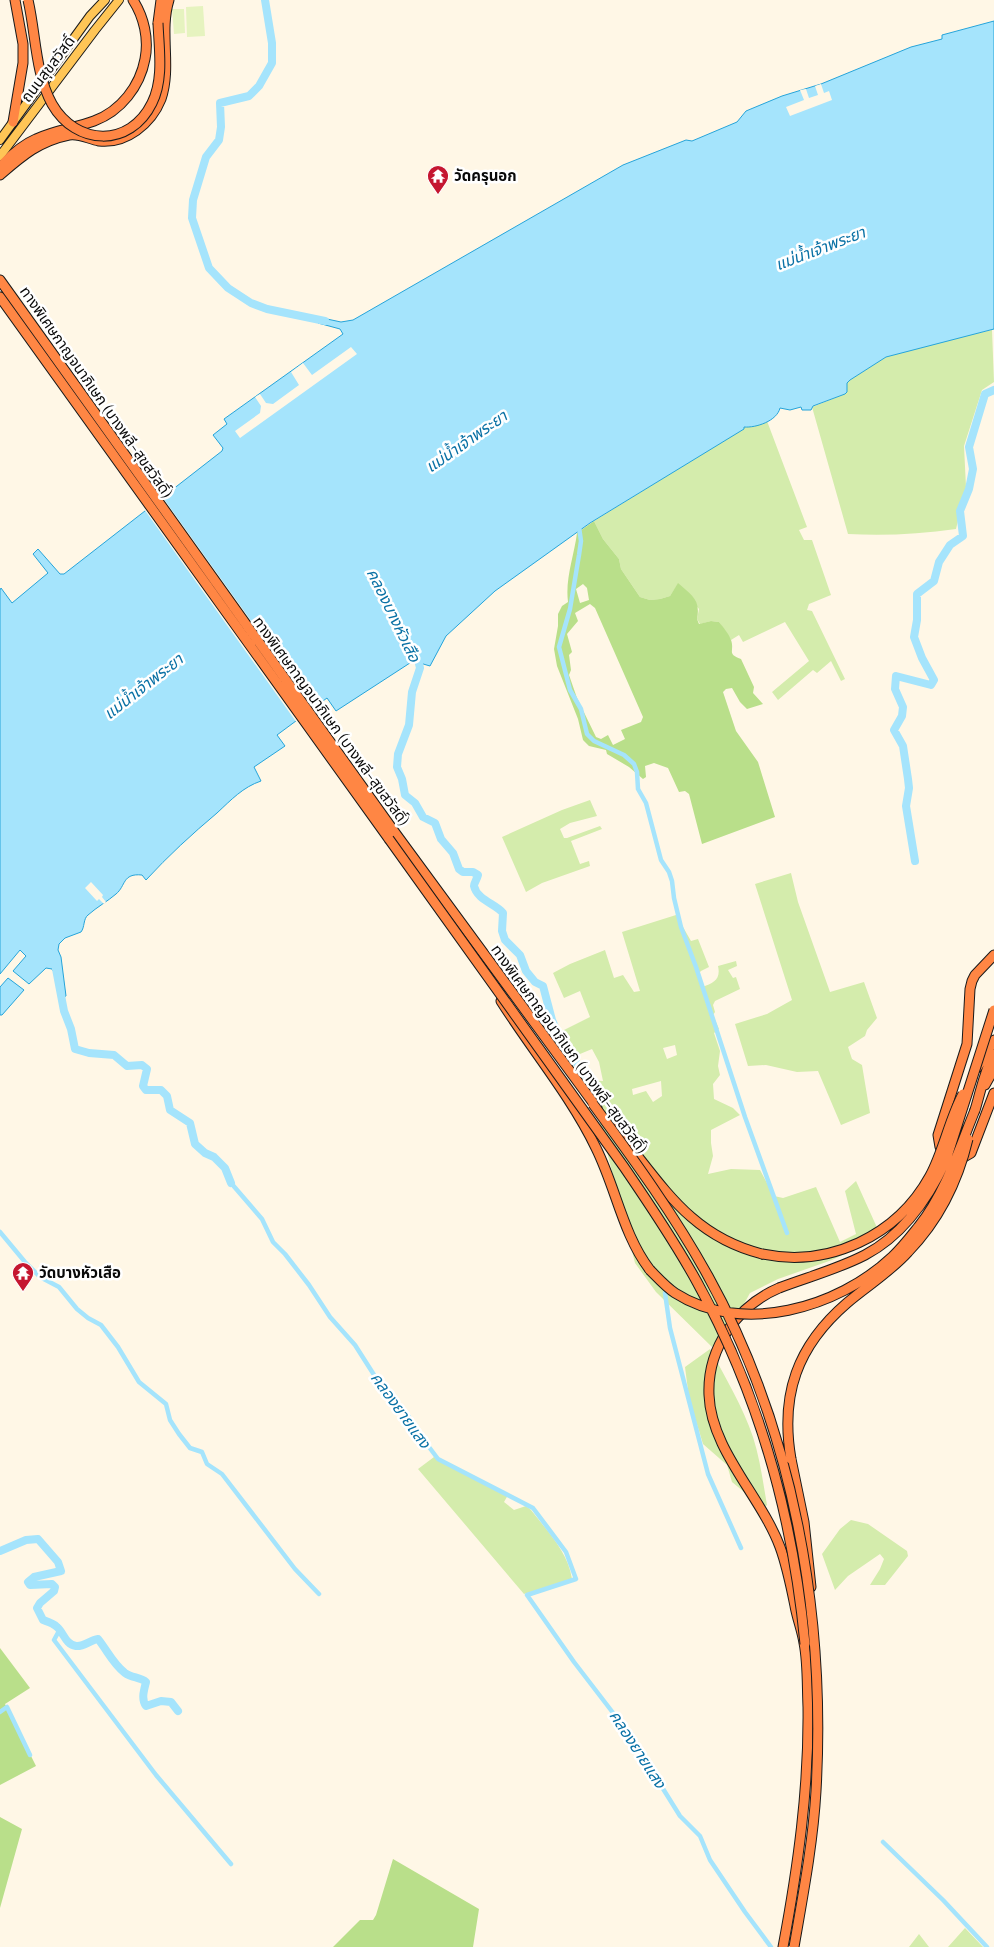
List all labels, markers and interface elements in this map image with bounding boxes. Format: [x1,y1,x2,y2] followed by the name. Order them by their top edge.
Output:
[16,31,79,106] street label: ถนนสุขสวัสดิ์
[426,164,450,195] temple icon: วัดครุนอก
[454,165,517,185] place label: วัดครุนอก
[772,220,869,274] water label: แม่น้ำเจ้าพระยา
[16,282,178,501] street label: ทางพิเศษกาญจนาภิเษก (บางพลี-สุขสวัสดิ์)
[421,404,512,476] water label: แม่น้ำเจ้าพระยา
[363,564,427,666] water label: คลองบางหัวเสือ
[249,612,414,829] street label: ทางพิเศษกาญจนาภิเษก (บางพลี-สุขสวัสดิ์)
[99,647,188,723] water label: แม่น้ำเจ้าพระยา
[487,940,652,1157] street label: ทางพิเศษกาญจนาภิเษก (บางพลี-สุขสวัสดิ์)
[11,1261,35,1292] temple icon: วัดบางหัวเสือ
[39,1262,121,1282] place label: วัดบางหัวเสือ
[367,1368,437,1453] water label: คลองยายแสง
[605,1706,672,1793] water label: คลองยายแสง

